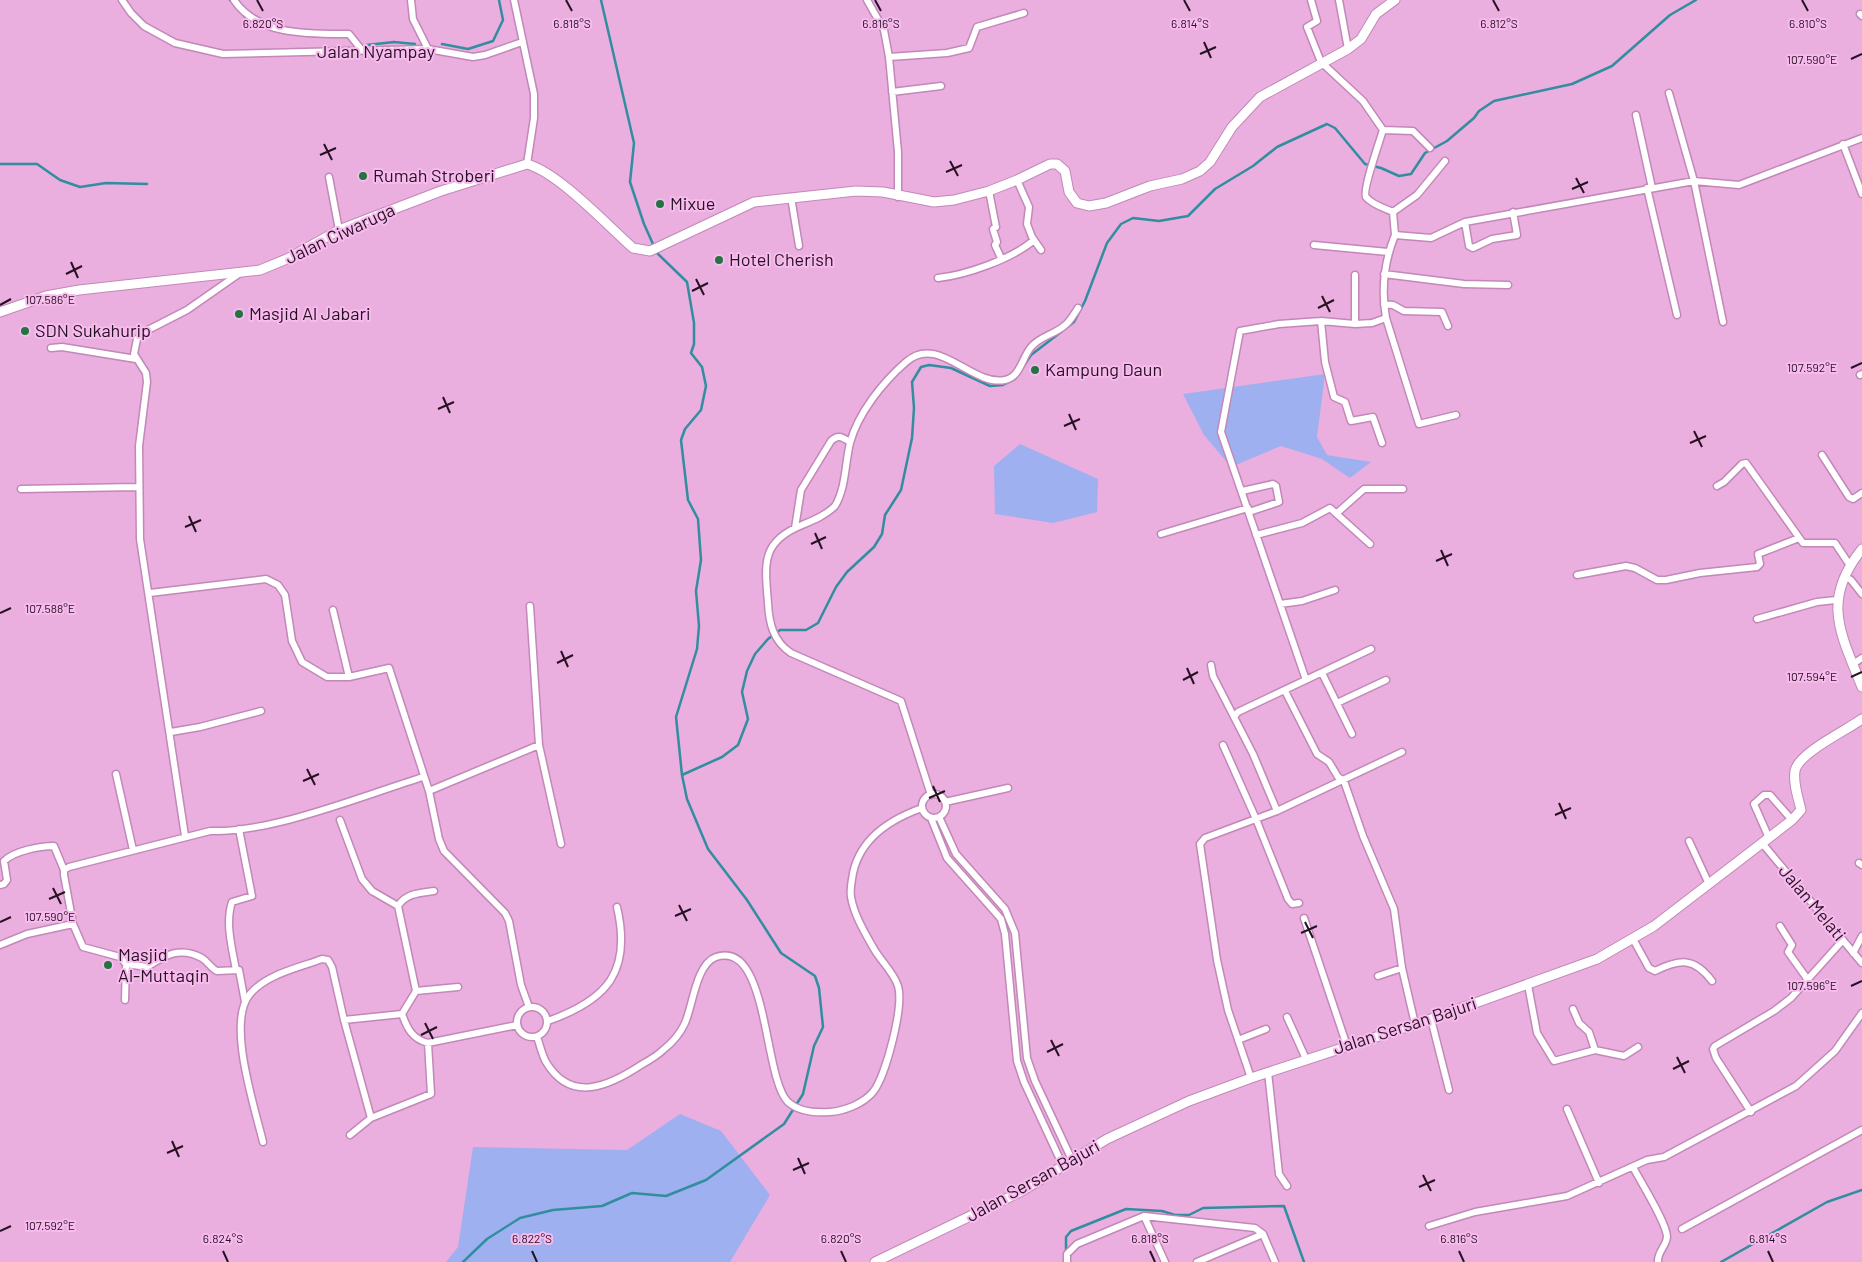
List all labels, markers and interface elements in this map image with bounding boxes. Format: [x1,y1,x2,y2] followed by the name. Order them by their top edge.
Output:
[243,16,283,30] text: 6.820°S
[553,16,591,30] text: 6.818°S
[862,16,900,30] text: 6.816°S
[1171,16,1209,30] text: 6.814°S
[1480,16,1518,30] text: 6.812°S
[1789,16,1827,30] text: 6.810°S
[317,40,435,62] street label: Jalan Nyampay
[1787,52,1837,66] text: 107.590°E
[373,164,495,186] place label: Rumah Stroberi
[357,170,369,182] marker: Rumah Stroberi
[670,192,715,214] place label: Mixue
[281,198,398,268] street label: Jalan Ciwaruga
[654,198,666,210] marker: Mixue
[729,248,834,270] place label: Hotel Cherish
[713,254,725,266] marker: Hotel Cherish
[25,292,75,306] text: 107.586°E
[249,302,371,324] place label: Masjid Al Jabari
[233,308,245,320] marker: Masjid Al Jabari
[35,319,151,341] place label: SDN Sukahurip
[19,325,31,337] marker: SDN Sukahurip
[1045,358,1162,380] place label: Kampung Daun
[1787,360,1837,374] text: 107.592°E
[1029,364,1041,376] marker: Kampung Daun
[25,601,75,615] text: 107.588°E
[1787,669,1837,683] text: 107.594°E
[1774,860,1851,945] street label: Jalan Melati
[25,909,75,923] text: 107.590°E
[118,943,209,986] place label: Masjid Al-Muttaqin
[102,959,114,971] marker: Masjid Al-Muttaqin
[1787,978,1837,992] text: 107.596°E
[1330,991,1479,1059] street label: Jalan Sersan Bajuri
[962,1134,1103,1226] street label: Jalan Sersan Bajuri
[25,1218,75,1232] text: 107.592°E
[203,1231,243,1245] text: 6.824°S
[512,1231,552,1245] text: 6.822°S
[821,1231,861,1245] text: 6.820°S
[1131,1231,1169,1245] text: 6.818°S
[1440,1231,1478,1245] text: 6.816°S
[1749,1231,1787,1245] text: 6.814°S

